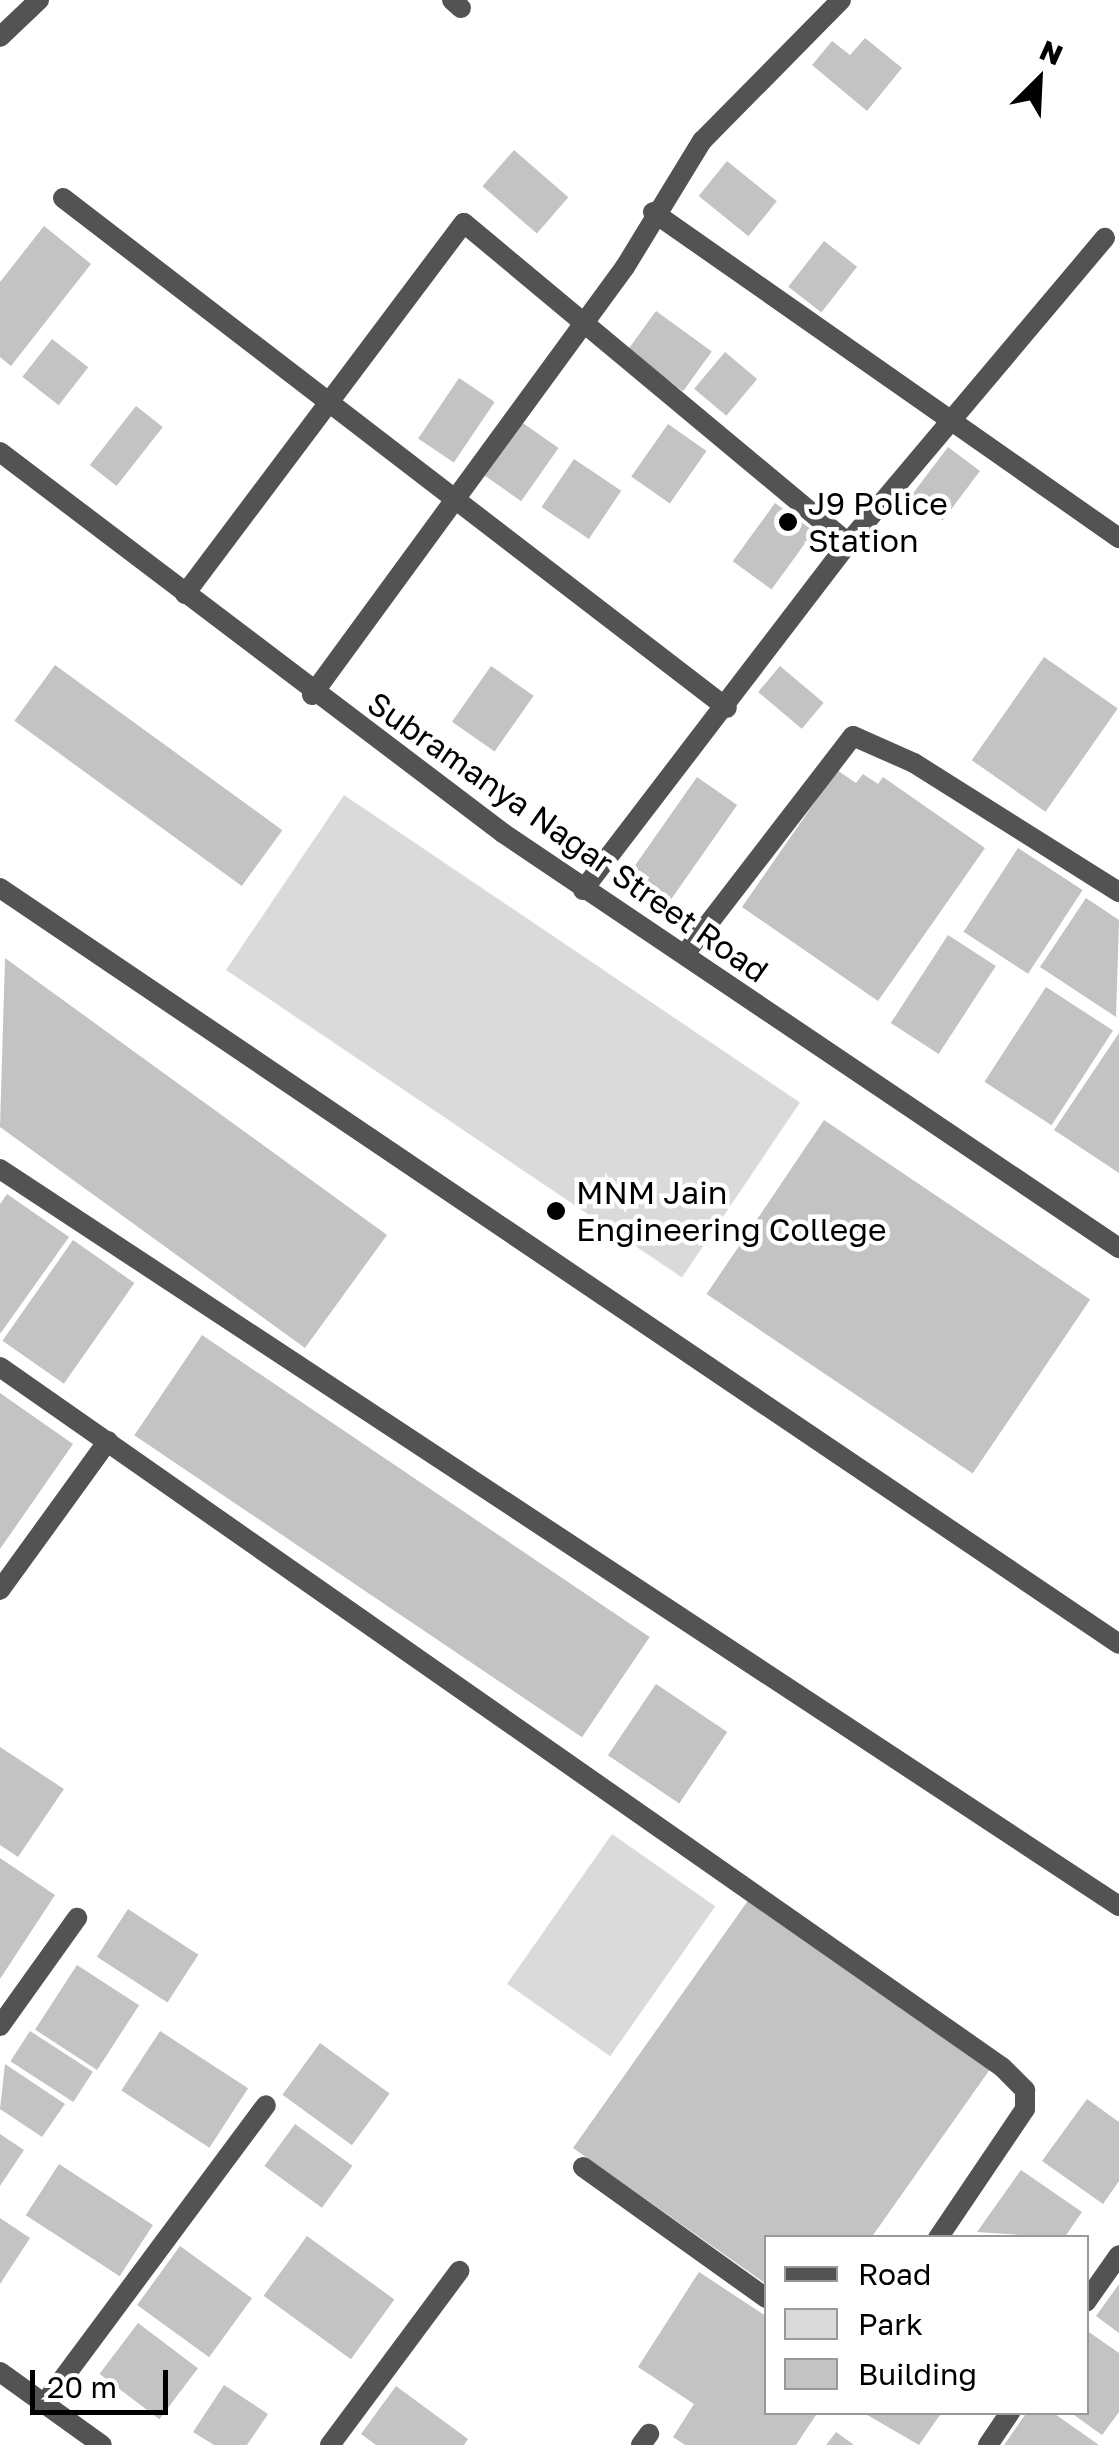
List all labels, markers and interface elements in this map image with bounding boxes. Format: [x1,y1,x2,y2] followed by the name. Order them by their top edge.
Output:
[989,30,1089,130] north arrow
[1035,33,1068,72] text: N
[808,485,948,560] place label: J9 Police Station
[777,511,799,533] marker: J9 Police Station
[360,684,776,990] street label: Subramanya Nagar Street Road
[576,1174,887,1249] place label: MNM Jain Engineering College
[545,1200,567,1222] marker: MNM Jain Engineering College
[764,2235,1089,2415] legend
[858,2256,932,2292] text: Road
[858,2306,923,2342] text: Park
[35,2350,172,2412] scale bar
[858,2356,977,2392] text: Building
[47,2369,117,2405] text: 20 m

